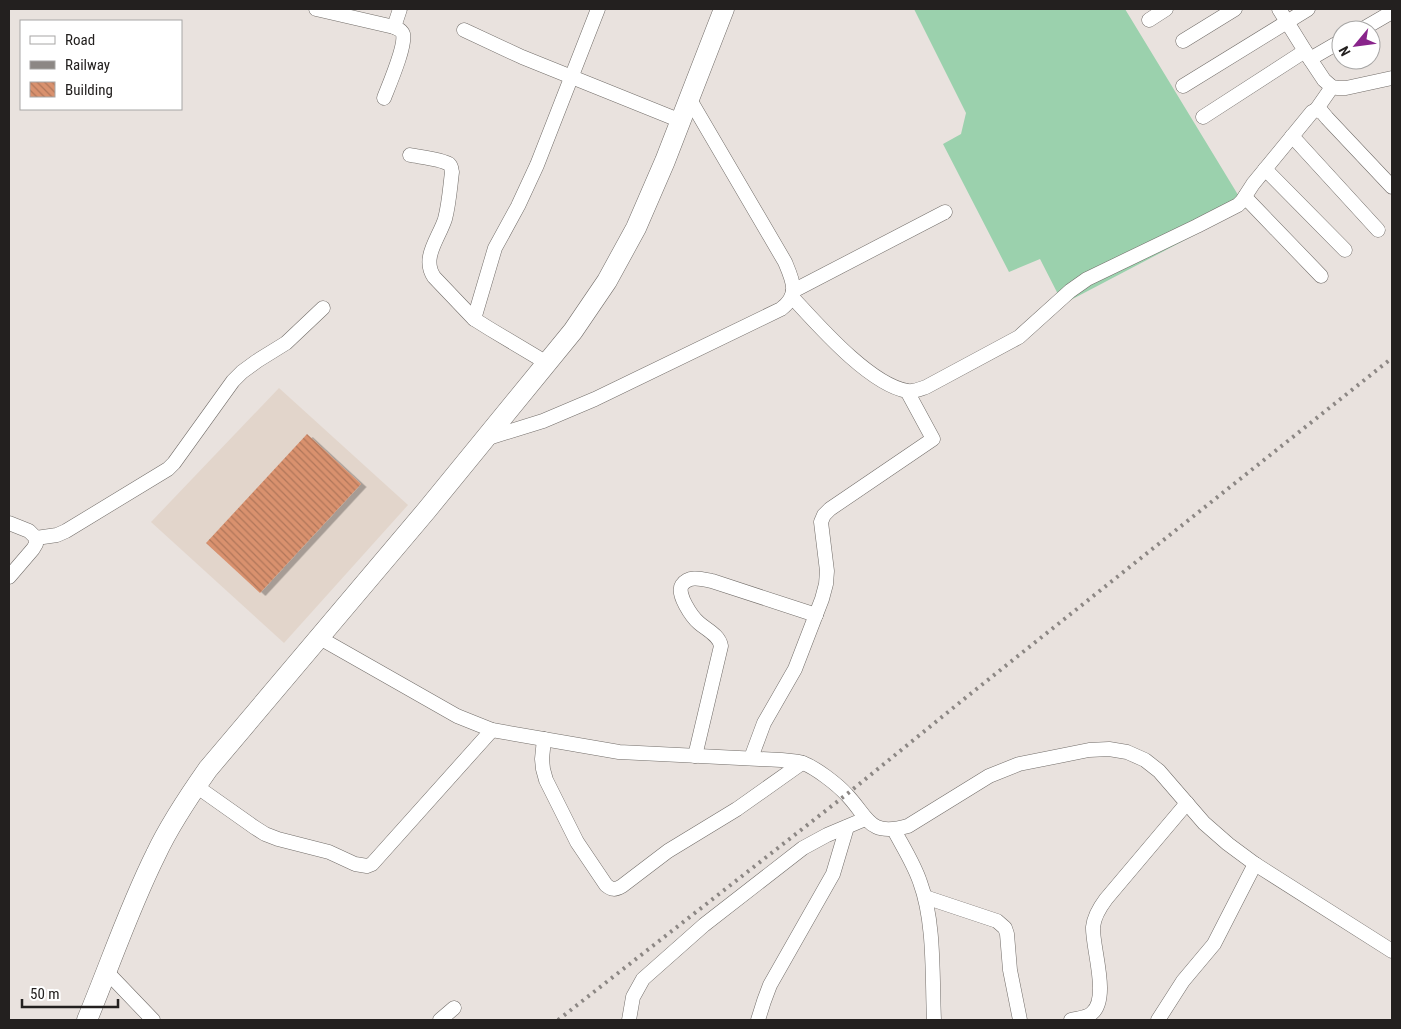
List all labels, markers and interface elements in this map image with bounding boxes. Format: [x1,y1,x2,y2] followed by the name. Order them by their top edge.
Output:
[20,20,182,110] legend
[1331,20,1381,70] north arrow
[65,31,95,49] text: Road
[1336,44,1354,59] text: N
[65,56,110,74] text: Railway
[65,81,113,99] text: Building
[22,976,119,1008] scale bar
[30,985,60,1003] text: 50 m

